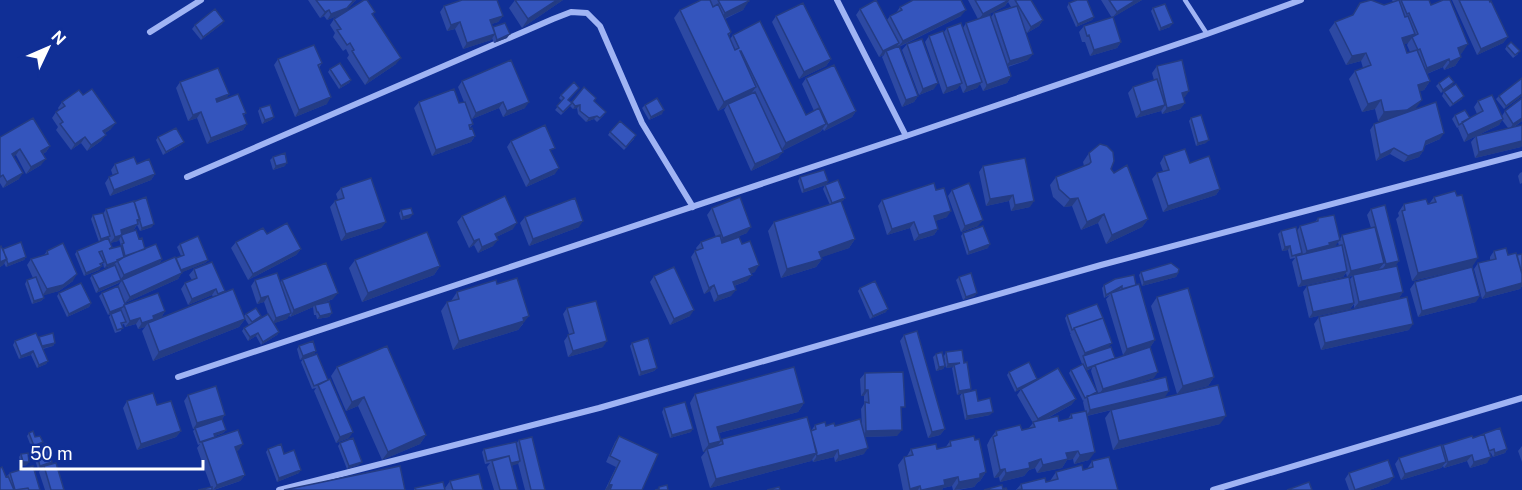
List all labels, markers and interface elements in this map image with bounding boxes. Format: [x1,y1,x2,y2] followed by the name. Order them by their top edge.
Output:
[18,18,78,78] north arrow
[47,27,70,49] text: N
[21,433,202,471] scale bar
[30,443,73,464] text: 50 m

